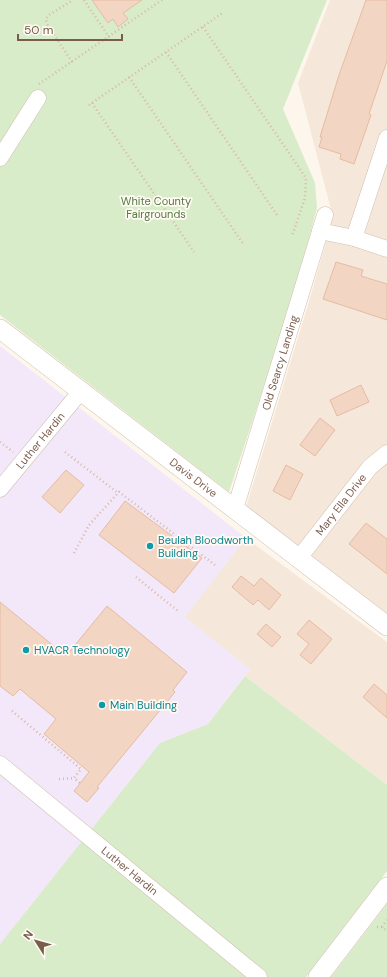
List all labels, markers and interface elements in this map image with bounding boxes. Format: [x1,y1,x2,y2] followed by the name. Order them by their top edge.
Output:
[18,16,122,42] scale bar
[24,22,53,38] text: 50 m
[121,194,191,221] park label: White County Fairgrounds
[259,313,301,412] street label: Old Searcy Landing
[13,409,68,472] street label: Luther Hardin
[167,455,220,500] street label: Davis Drive
[312,471,369,538] street label: Mary Ella Drive
[158,533,253,560] place label: Beulah Bloodworth Building
[145,541,155,551] marker: Beulah Bloodworth Building
[34,643,130,657] place label: HVACR Technology
[21,645,31,655] marker: HVACR Technology
[110,698,177,712] place label: Main Building
[97,700,107,710] marker: Main Building
[99,843,161,898] street label: Luther Hardin
[16,921,56,961] north arrow
[20,928,36,942] text: N

